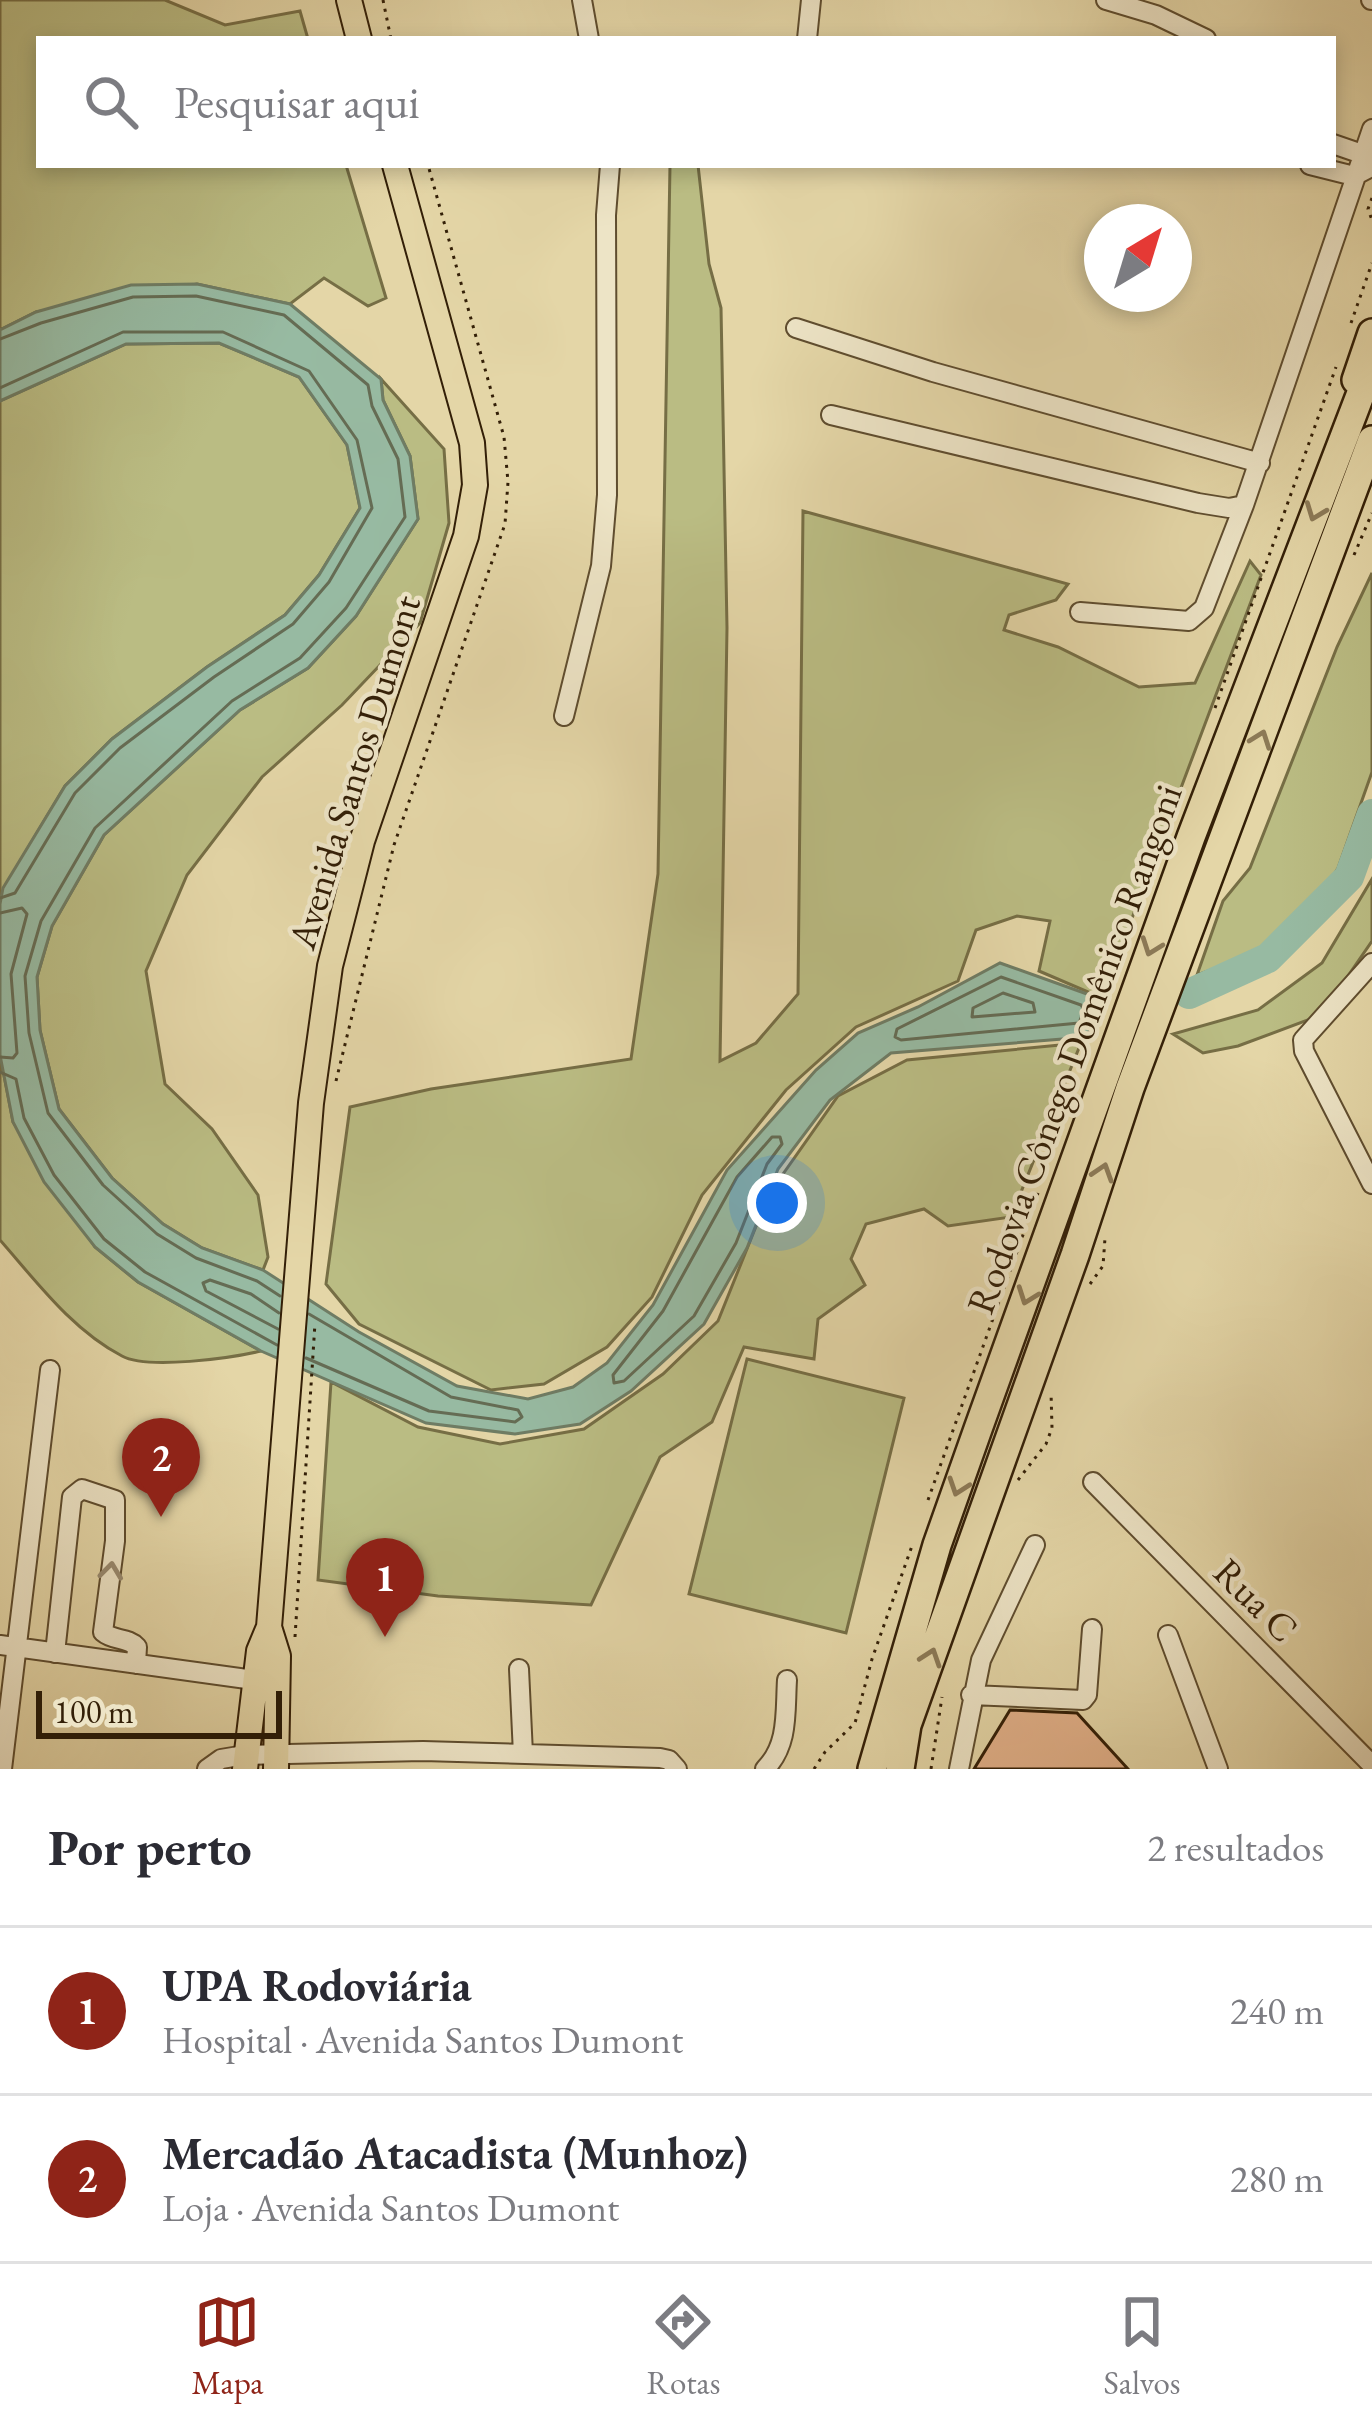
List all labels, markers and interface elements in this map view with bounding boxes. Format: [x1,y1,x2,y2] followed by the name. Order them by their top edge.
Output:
[36,36,1336,168] search box
[78,69,144,135] icon: search
[174,73,420,131] text: Pesquisar aqui
[1084,204,1192,312] north arrow
[1305,501,1330,522] one-way arrow
[276,589,432,956] street label: Avenida Santos Dumont
[1247,730,1271,751] one-way arrow
[954,777,1194,1321] street label: Rodovia Cônego Domênico Rangoni
[1141,935,1165,956] one-way arrow
[1088,1162,1113,1183] one-way arrow
[747,1173,807,1233] your location
[1017,1285,1041,1306] one-way arrow
[122,1418,200,1517] pin: 2
[948,1475,972,1496] one-way arrow
[346,1538,424,1637] pin: 1
[1203,1547,1309,1653] street label: Rua C
[97,1561,123,1581] one-way arrow
[917,1647,941,1668] one-way arrow
[36,1685,282,1738] scale bar
[54,1690,134,1733] text: 100 m
[48,1814,252,1880] text: Por perto
[1147,1822,1324,1873] text: 2 resultados
[162,1956,472,2014] text: UPA Rodoviária
[77,1985,97,2036] text: 1
[1230,1985,1324,2036] text: 240 m
[162,2014,683,2065] text: Hospital · Avenida Santos Dumont
[162,2124,748,2182] text: Mercadão Atacadista (Munhoz)
[77,2153,97,2204] text: 2
[1230,2153,1324,2204] text: 280 m
[162,2182,619,2233] text: Loja · Avenida Santos Dumont
[192,2289,263,2404] tab: Mapa
[646,2289,720,2404] tab: Rotas
[1103,2289,1181,2404] tab: Salvos

